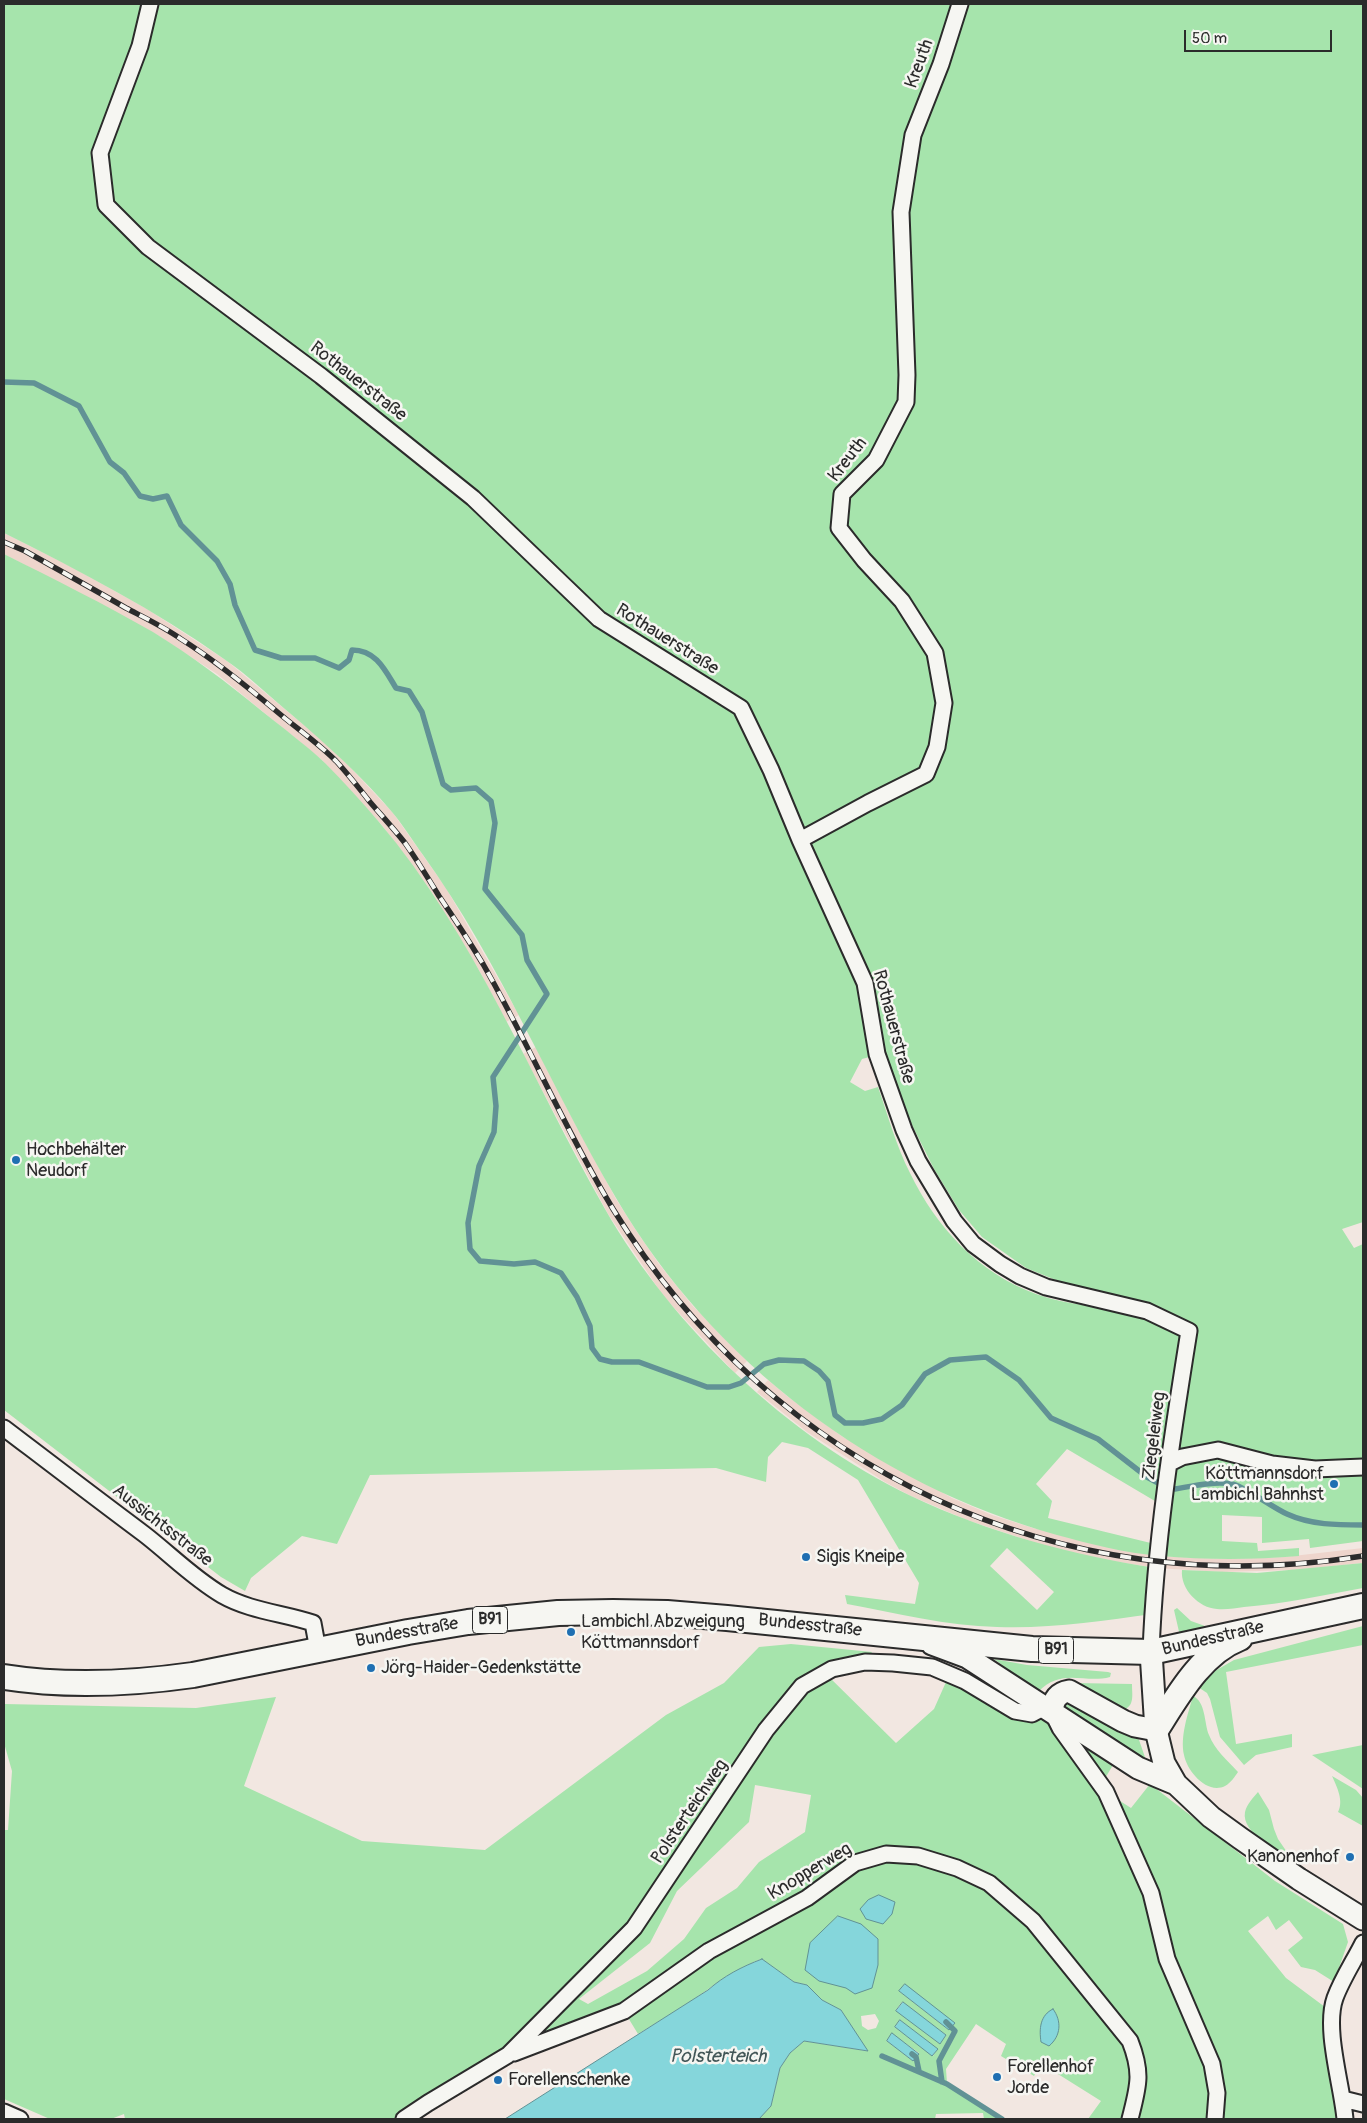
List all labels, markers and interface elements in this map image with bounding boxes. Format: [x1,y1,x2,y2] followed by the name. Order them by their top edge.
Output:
[1187,20,1334,52] scale bar
[1192,29,1227,48] text: 50 m
[901,37,939,91] street label: Kreuth
[305,337,411,427] street label: Rothauerstraße
[824,433,872,487] street label: Kreuth
[612,600,722,680] street label: Rothauerstraße
[867,968,919,1086] street label: Rothauerstraße
[26,1139,126,1182] place label: Hochbehälter Neudorf
[10,1154,22,1166] marker: Hochbehälter Neudorf
[1139,1391,1171,1481] street label: Ziegeleiweg
[1191,1463,1324,1506] place label: Köttmannsdorf Lambichl Bahnhst
[1328,1478,1340,1490] marker: Köttmannsdorf Lambichl Bahnhst
[108,1480,216,1572] street label: Aussichtsstraße
[816,1546,904,1568] place label: Sigis Kneipe
[800,1551,812,1563] marker: Sigis Kneipe
[472,1606,508,1634] road number: B91
[757,1610,863,1642] street label: Bundesstraße
[581,1611,745,1654] place label: Lambichl Abzweigung Köttmannsdorf
[354,1613,460,1653] street label: Bundesstraße
[1160,1617,1266,1661] street label: Bundesstraße
[565,1626,577,1638] marker: Lambichl Abzweigung Köttmannsdorf
[1038,1636,1074,1664] road number: B91
[381,1657,581,1679] place label: Jörg-Haider-Gedenkstätte
[365,1662,377,1674] marker: Jörg-Haider-Gedenkstätte
[647,1756,733,1868] street label: Polsterteichweg
[764,1839,856,1905] street label: Knopperweg
[1247,1846,1340,1868] place label: Kanonenhof
[1344,1851,1356,1863] marker: Kanonenhof
[670,2046,766,2068] water label: Polsterteich
[1007,2056,1094,2098] place label: Forellenhof Jorde
[508,2069,630,2091] place label: Forellenschenke
[991,2071,1003,2083] marker: Forellenhof Jorde
[492,2074,504,2086] marker: Forellenschenke

